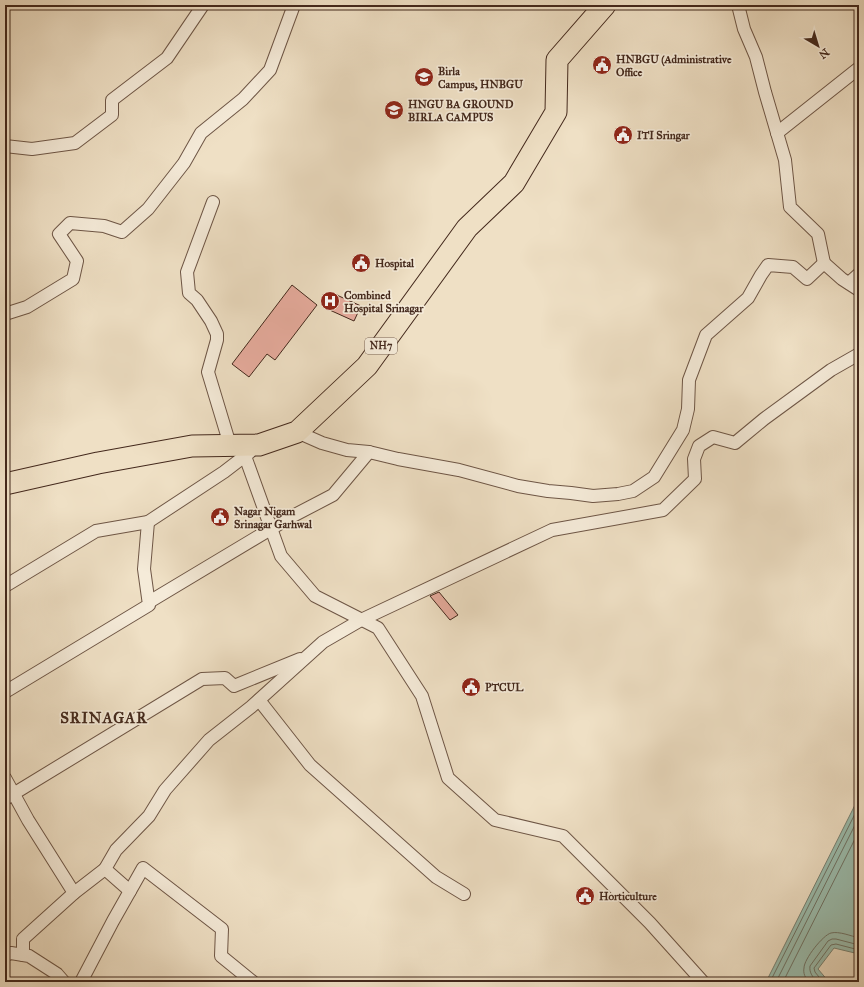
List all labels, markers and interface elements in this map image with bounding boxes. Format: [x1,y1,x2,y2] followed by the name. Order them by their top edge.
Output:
[798,26,838,66] north arrow
[816,45,832,62] text: N
[616,53,732,79] place label: HNBGU (Administrative Office
[591,54,613,76] public building icon: HNBGU (Administrative Office
[438,65,523,92] place label: Birla Campus, HNBGU
[413,66,435,88] school or university icon: Birla Campus, HNBGU
[408,98,514,124] place label: HNGU BA GROUND BIRLA CAMPUS
[383,99,405,121] school or university icon: HNGU BA GROUND BIRLA CAMPUS
[612,124,634,146] public building icon: ITI Sringar
[637,129,691,142] place label: ITI Sringar
[350,252,372,274] public building icon: Hospital
[375,257,415,271] place label: Hospital
[344,289,424,316] place label: Combined Hospital Srinagar
[319,290,341,312] hospital icon: Combined Hospital Srinagar
[365,338,397,354] road number: NH7
[234,505,313,531] place label: Nagar Nigam Srinagar Garhwal
[209,506,231,528] public building icon: Nagar Nigam Srinagar Garhwal
[460,676,482,698] public building icon: PTCUL
[485,681,524,694] place label: PTCUL
[60,709,148,727] district label: SRINAGAR
[574,885,596,907] public building icon: Horticulture
[599,890,657,903] place label: Horticulture

